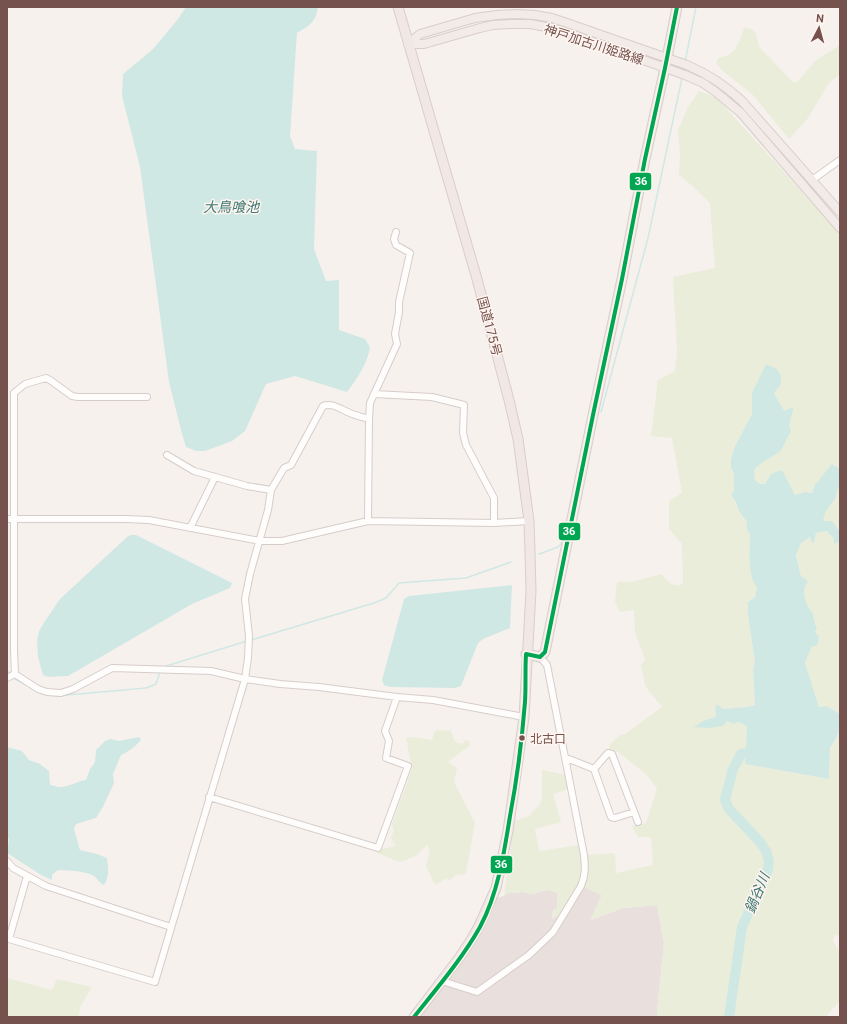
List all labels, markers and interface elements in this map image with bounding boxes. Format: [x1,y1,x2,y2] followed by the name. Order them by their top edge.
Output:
[799,8,839,48] north arrow
[815,12,825,25] text: N
[542,21,646,68] street label: 神戸加古川姫路線
[629,172,652,191] line badge: 36
[635,175,647,188] text: 36
[203,199,261,215] water label: 大鳥喰池
[474,295,505,357] street label: 国道175号
[558,522,581,541] line badge: 36
[563,525,575,538] text: 36
[530,732,566,746] place label: 北古口
[517,733,527,743] marker: 北古口
[490,855,513,874] line badge: 36
[495,858,507,871] text: 36
[741,869,773,915] water label: 鍋谷川

